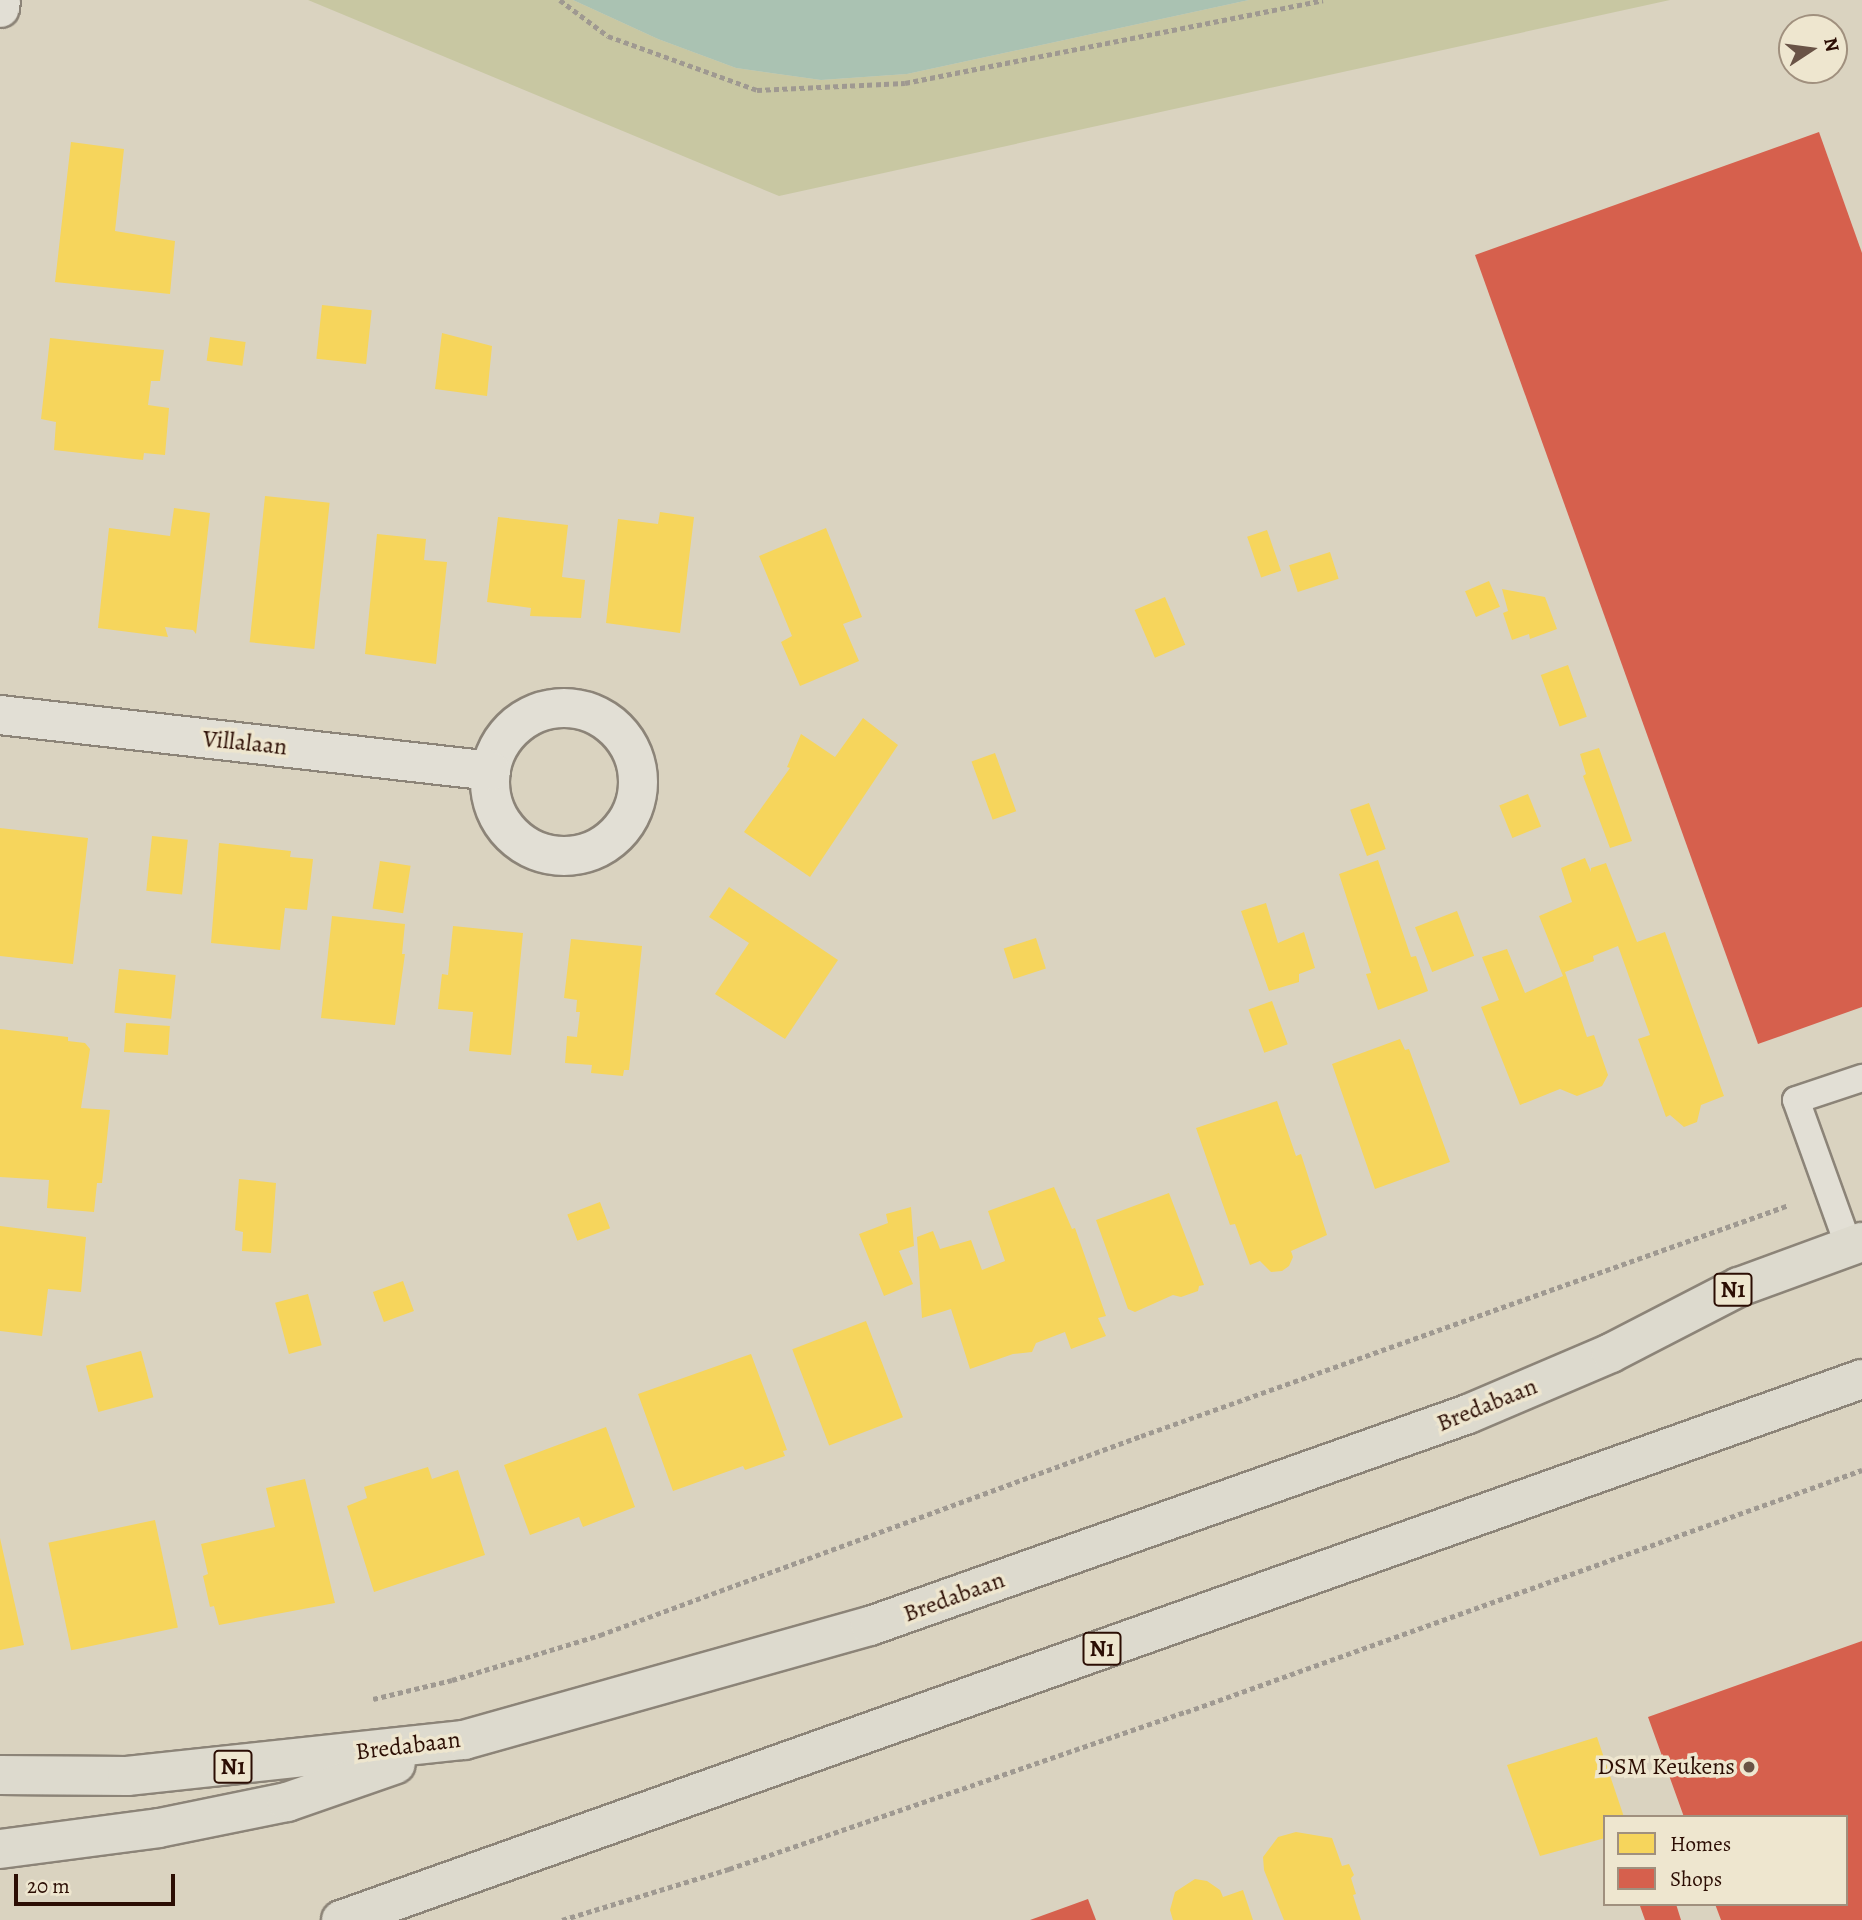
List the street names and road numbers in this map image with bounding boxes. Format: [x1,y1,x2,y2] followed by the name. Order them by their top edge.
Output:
[201,724,289,762] street label: Villalaan
[1712,1270,1754,1310] road number: N1
[1433,1372,1541,1438] street label: Bredabaan
[899,1565,1009,1629] street label: Bredabaan
[1081,1630,1123,1668] road number: N1
[354,1725,462,1767] street label: Bredabaan
[212,1748,254,1786] road number: N1

